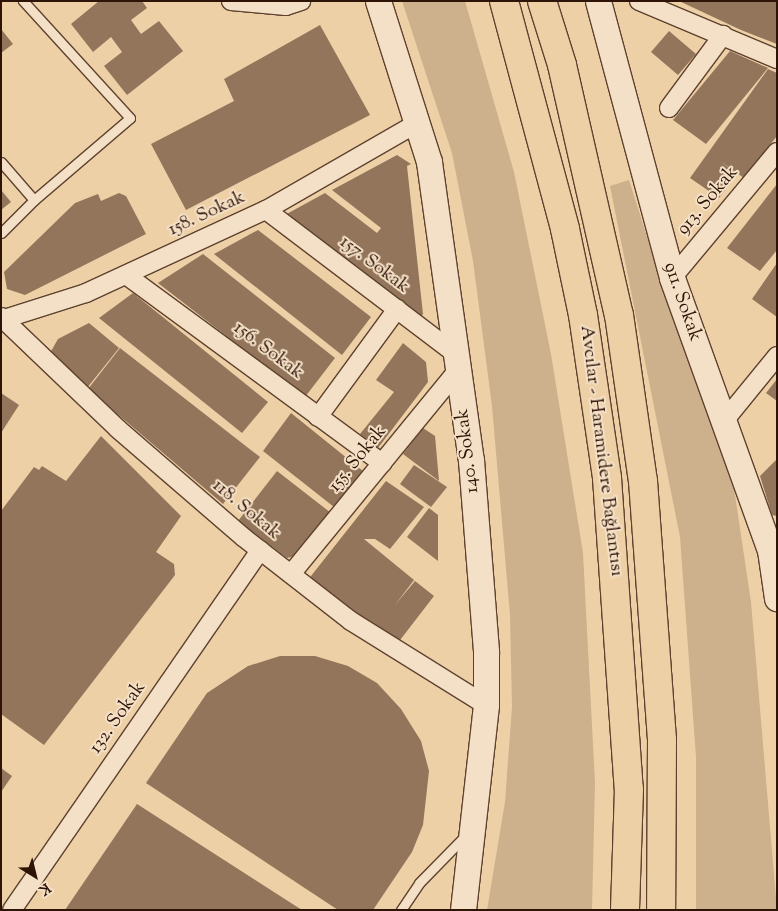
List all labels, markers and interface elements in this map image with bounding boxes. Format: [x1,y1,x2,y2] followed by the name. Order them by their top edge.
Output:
[672,162,744,240] street label: 913. Sokak
[165,186,249,242] street label: 158. Sokak
[335,231,413,299] street label: 157. Sokak
[658,259,706,345] street label: 911. Sokak
[228,317,308,385] street label: 156. Sokak
[574,324,628,578] street label: Avcılar - Haramidere Bağlantısı
[451,407,485,495] street label: 140. Sokak
[324,421,392,497] street label: 155. Sokak
[207,475,285,545] street label: 118. Sokak
[85,677,151,759] street label: 132. Sokak
[10,851,60,901] north arrow
[34,877,54,899] text: K

